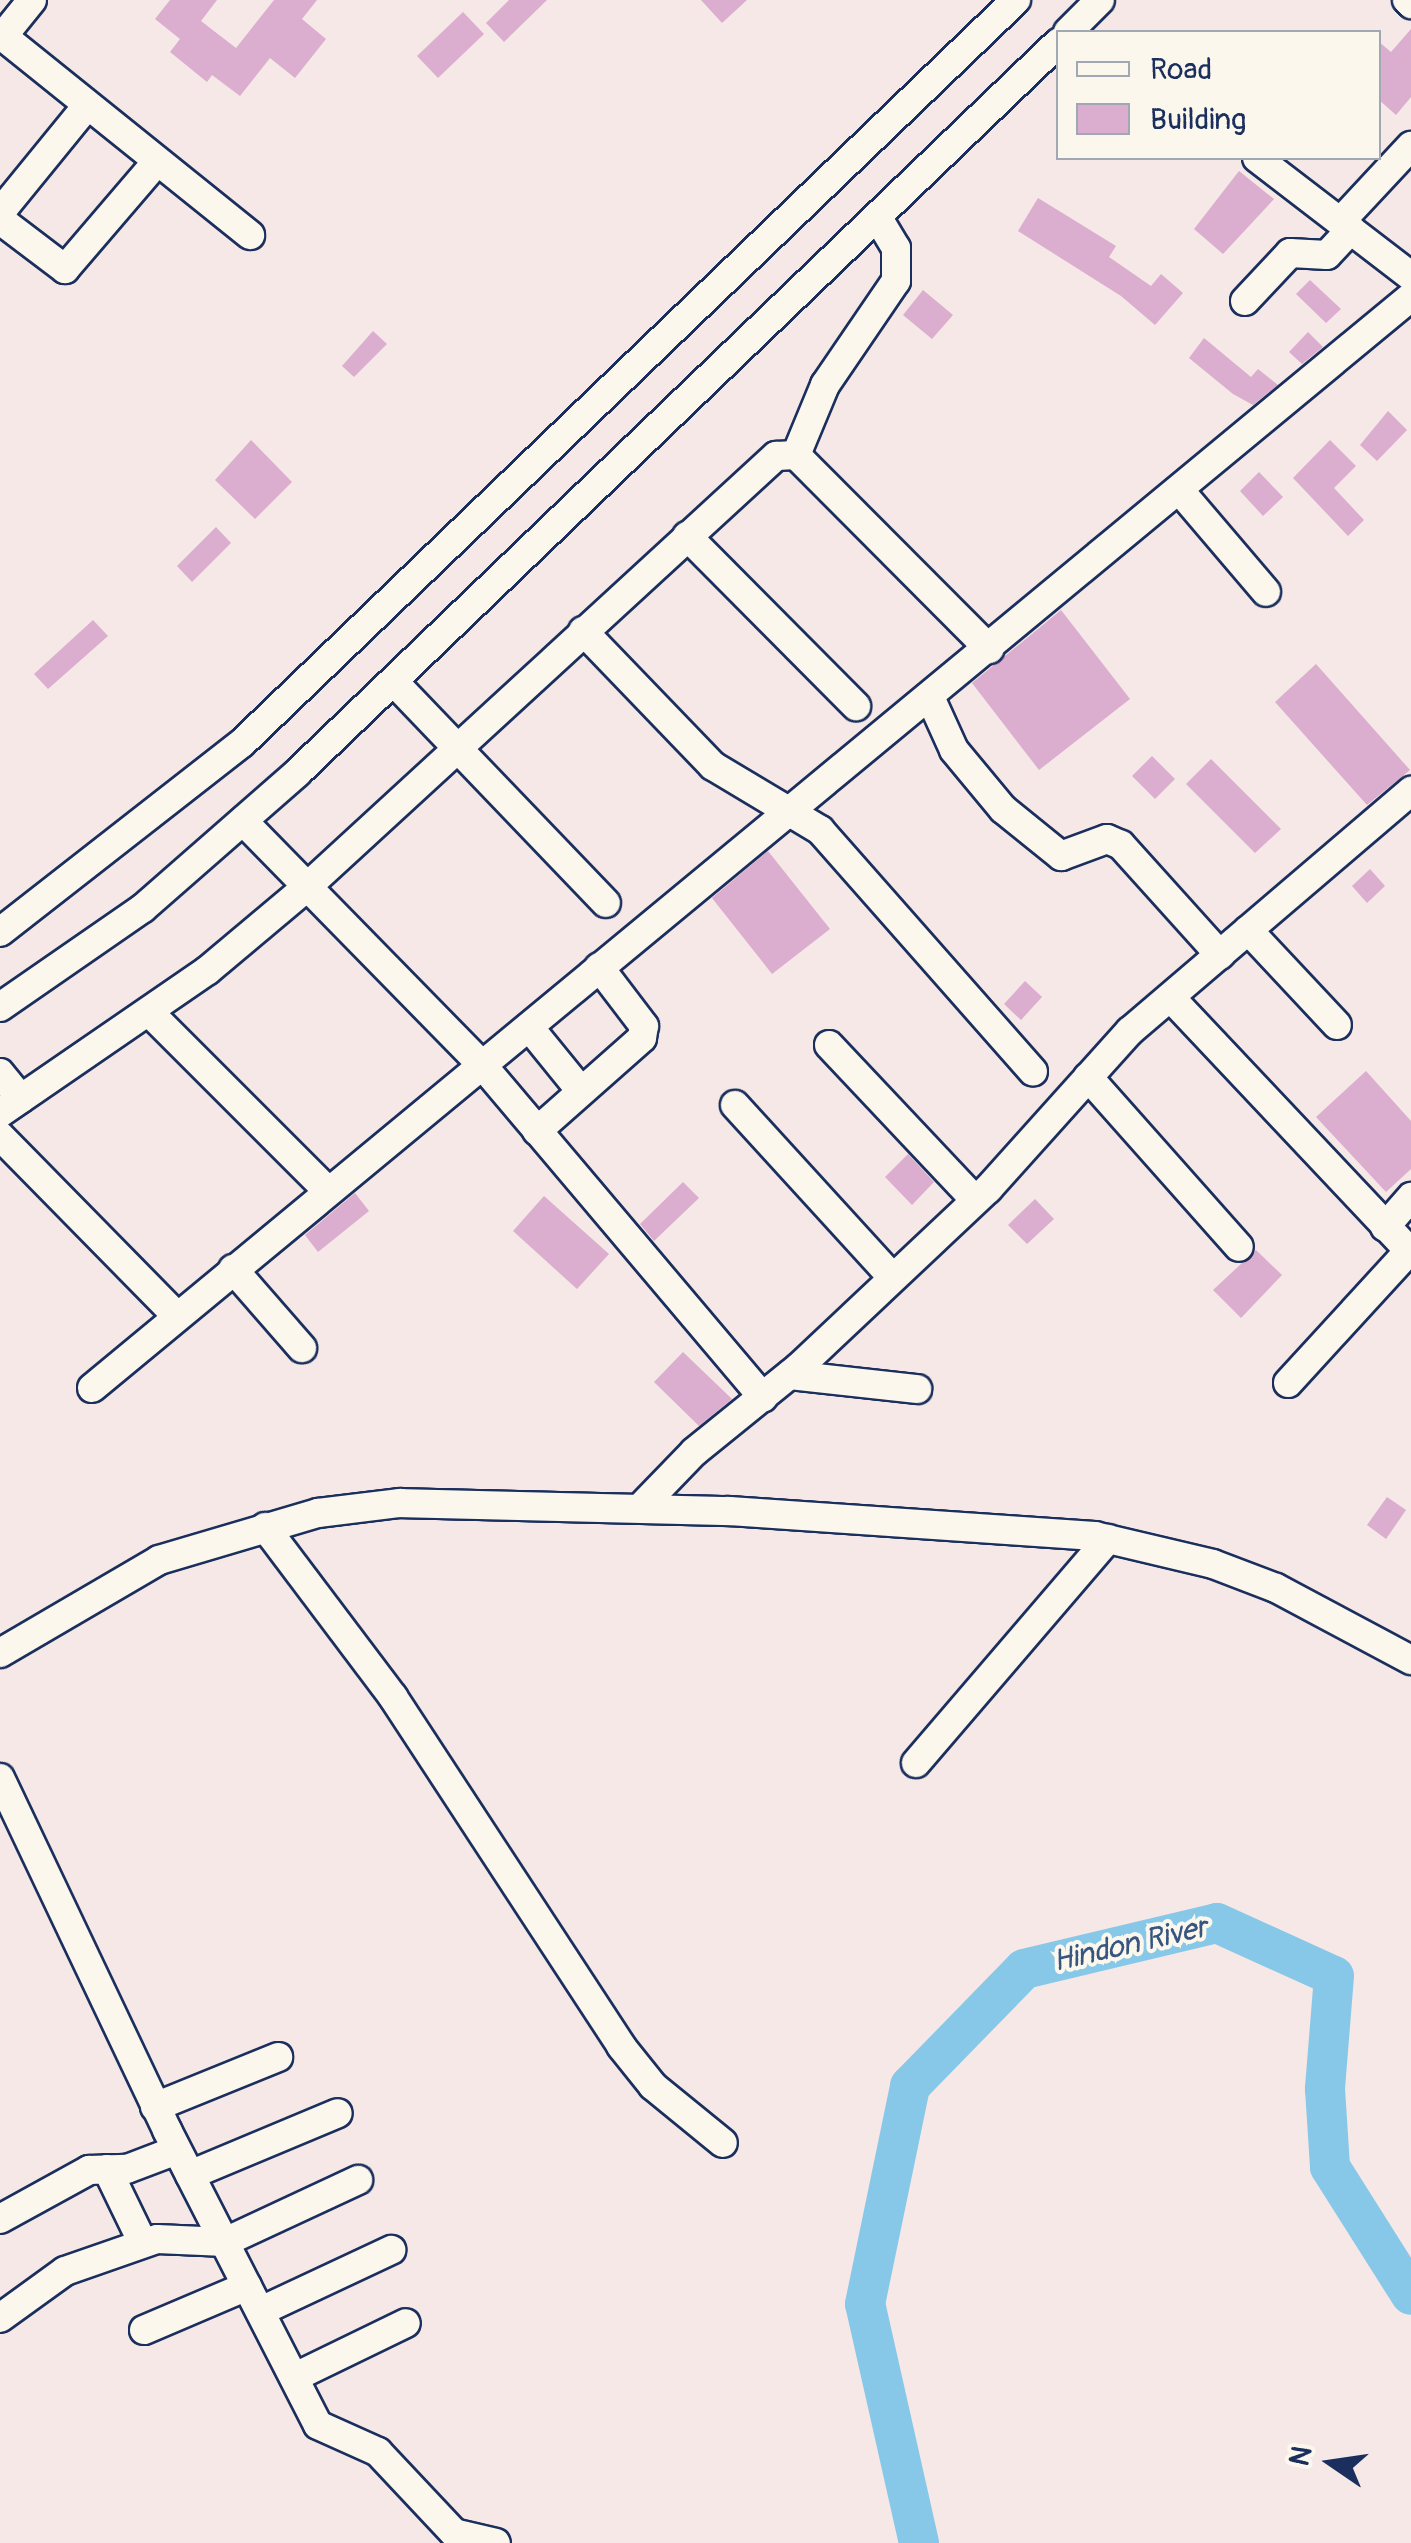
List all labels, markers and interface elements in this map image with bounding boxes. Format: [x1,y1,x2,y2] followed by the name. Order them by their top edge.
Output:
[1056,30,1381,160] legend
[1150,51,1212,88] text: Road
[1150,101,1246,138] text: Building
[1049,1910,1211,1980] water label: Hindon River
[1281,2413,1381,2513] north arrow
[1282,2443,1320,2469] text: N

